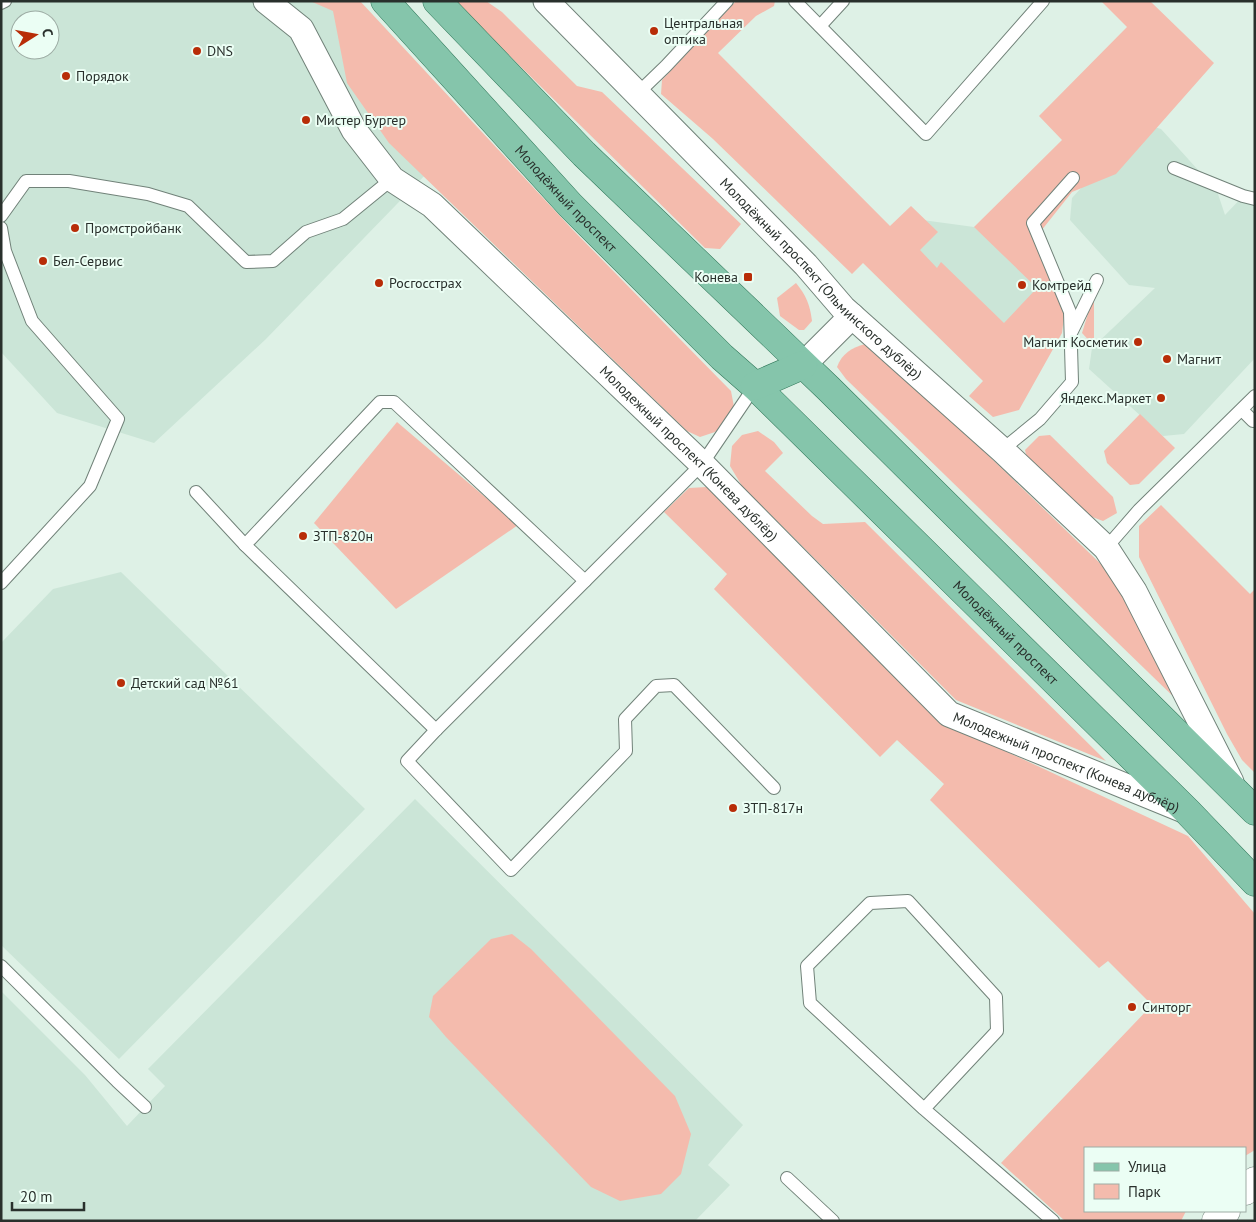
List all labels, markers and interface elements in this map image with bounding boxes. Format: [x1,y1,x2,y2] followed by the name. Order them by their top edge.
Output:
[10,10,60,60] north arrow
[664,14,743,48] place label: Центральная оптика
[648,25,660,37] marker: Центральная оптика
[38,27,57,38] text: С
[207,42,233,60] place label: DNS
[191,45,203,57] marker: DNS
[76,67,129,85] place label: Порядок
[60,70,72,82] marker: Порядок
[316,111,406,129] place label: Мистер Бургер
[300,114,312,126] marker: Мистер Бургер
[511,141,621,256] street label: Молодёжный проспект
[716,174,926,383] street label: Молодёжный проспект (Ольминского дублёр)
[85,219,182,237] place label: Промстройбанк
[69,222,81,234] marker: Промстройбанк
[53,252,123,270] place label: Бел-Сервис
[37,255,49,267] marker: Бел-Сервис
[694,268,738,286] place label: Конева
[742,271,754,283] marker: Конева
[389,274,462,292] place label: Росгосстрах
[1032,276,1092,294] place label: Комтрейд
[373,277,385,289] marker: Росгосстрах
[1016,279,1028,291] marker: Комтрейд
[1023,333,1128,351] place label: Магнит Косметик
[1132,336,1144,348] marker: Магнит Косметик
[1177,350,1221,368] place label: Магнит
[1161,353,1173,365] marker: Магнит
[596,362,782,545] street label: Молодежный проспект (Конева дублёр)
[1060,389,1151,407] place label: Яндекс.Маркет
[1155,392,1167,404] marker: Яндекс.Маркет
[313,527,373,545] place label: ЗТП-820н
[297,530,309,542] marker: ЗТП-820н
[949,577,1063,689] street label: Молодёжный проспект
[131,674,239,692] place label: Детский сад №61
[115,677,127,689] marker: Детский сад №61
[951,708,1182,816] street label: Молодежный проспект (Конева дублёр)
[743,799,803,817] place label: ЗТП-817н
[727,802,739,814] marker: ЗТП-817н
[1142,998,1192,1016] place label: Синторг
[1126,1001,1138,1013] marker: Синторг
[1084,1147,1246,1212] legend
[1128,1157,1166,1176] text: Улица
[12,1180,85,1212] scale bar
[1128,1182,1161,1201] text: Парк
[20,1187,53,1206] text: 20 m

